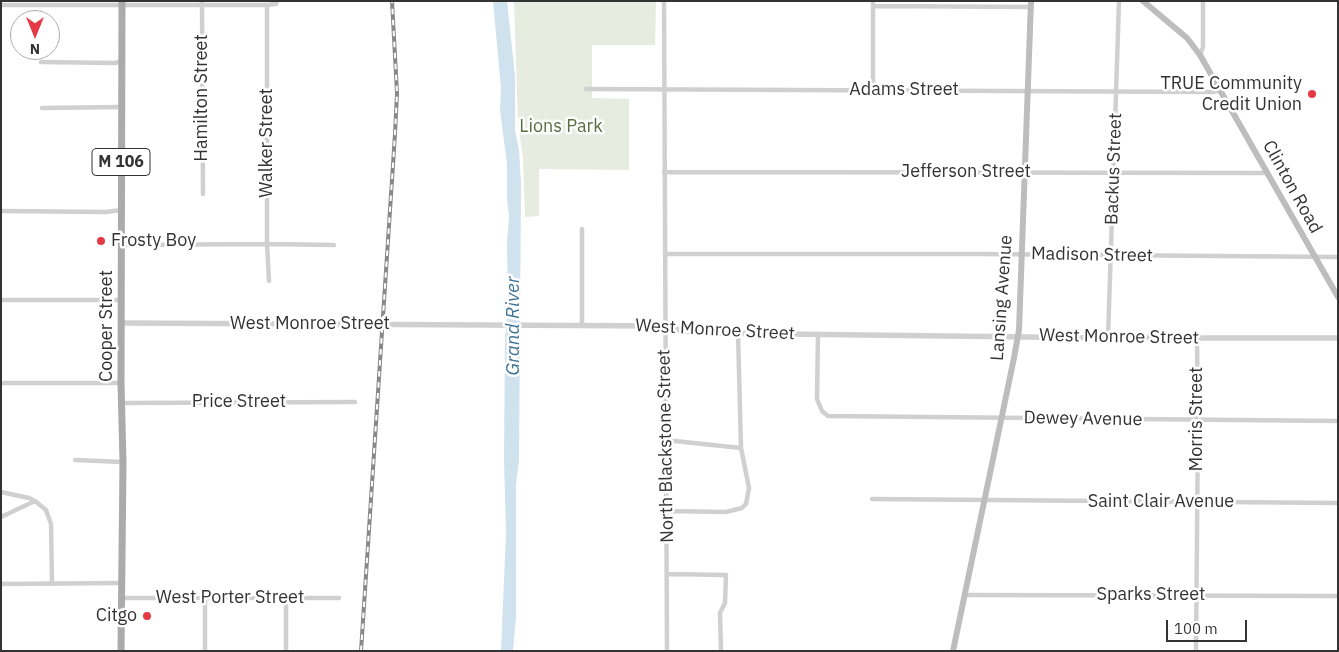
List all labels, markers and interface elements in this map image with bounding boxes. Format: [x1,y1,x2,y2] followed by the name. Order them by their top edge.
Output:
[10,10,60,60] north arrow
[191,34,213,162] street label: Hamilton Street
[30,40,40,58] text: N
[1161,73,1302,116] place label: TRUE Community Credit Union
[849,79,959,101] street label: Adams Street
[256,88,278,198] street label: Walker Street
[1306,88,1318,100] marker: TRUE Community Credit Union
[1101,112,1127,226] street label: Backus Street
[519,116,603,138] park label: Lions Park
[1258,137,1326,237] street label: Clinton Road
[92,148,150,176] road number: M 106
[901,161,1031,183] street label: Jefferson Street
[111,230,196,252] place label: Frosty Boy
[987,234,1017,362] street label: Lansing Avenue
[95,235,107,247] marker: Frosty Boy
[1031,243,1153,267] street label: Madison Street
[96,270,118,382] street label: Cooper Street
[503,276,525,376] water label: Grand River
[230,313,390,335] street label: West Monroe Street
[635,315,795,345] street label: West Monroe Street
[1039,325,1199,349] street label: West Monroe Street
[654,349,678,543] street label: North Blackstone Street
[1186,367,1208,471] street label: Morris Street
[192,391,286,413] street label: Price Street
[1023,407,1143,431] street label: Dewey Avenue
[1088,491,1234,513] street label: Saint Clair Avenue
[1097,584,1205,606] street label: Sparks Street
[156,587,304,609] street label: West Porter Street
[96,605,137,627] place label: Citgo
[141,610,153,622] marker: Citgo
[1169,610,1250,642] scale bar
[1174,619,1218,638] text: 100 m

